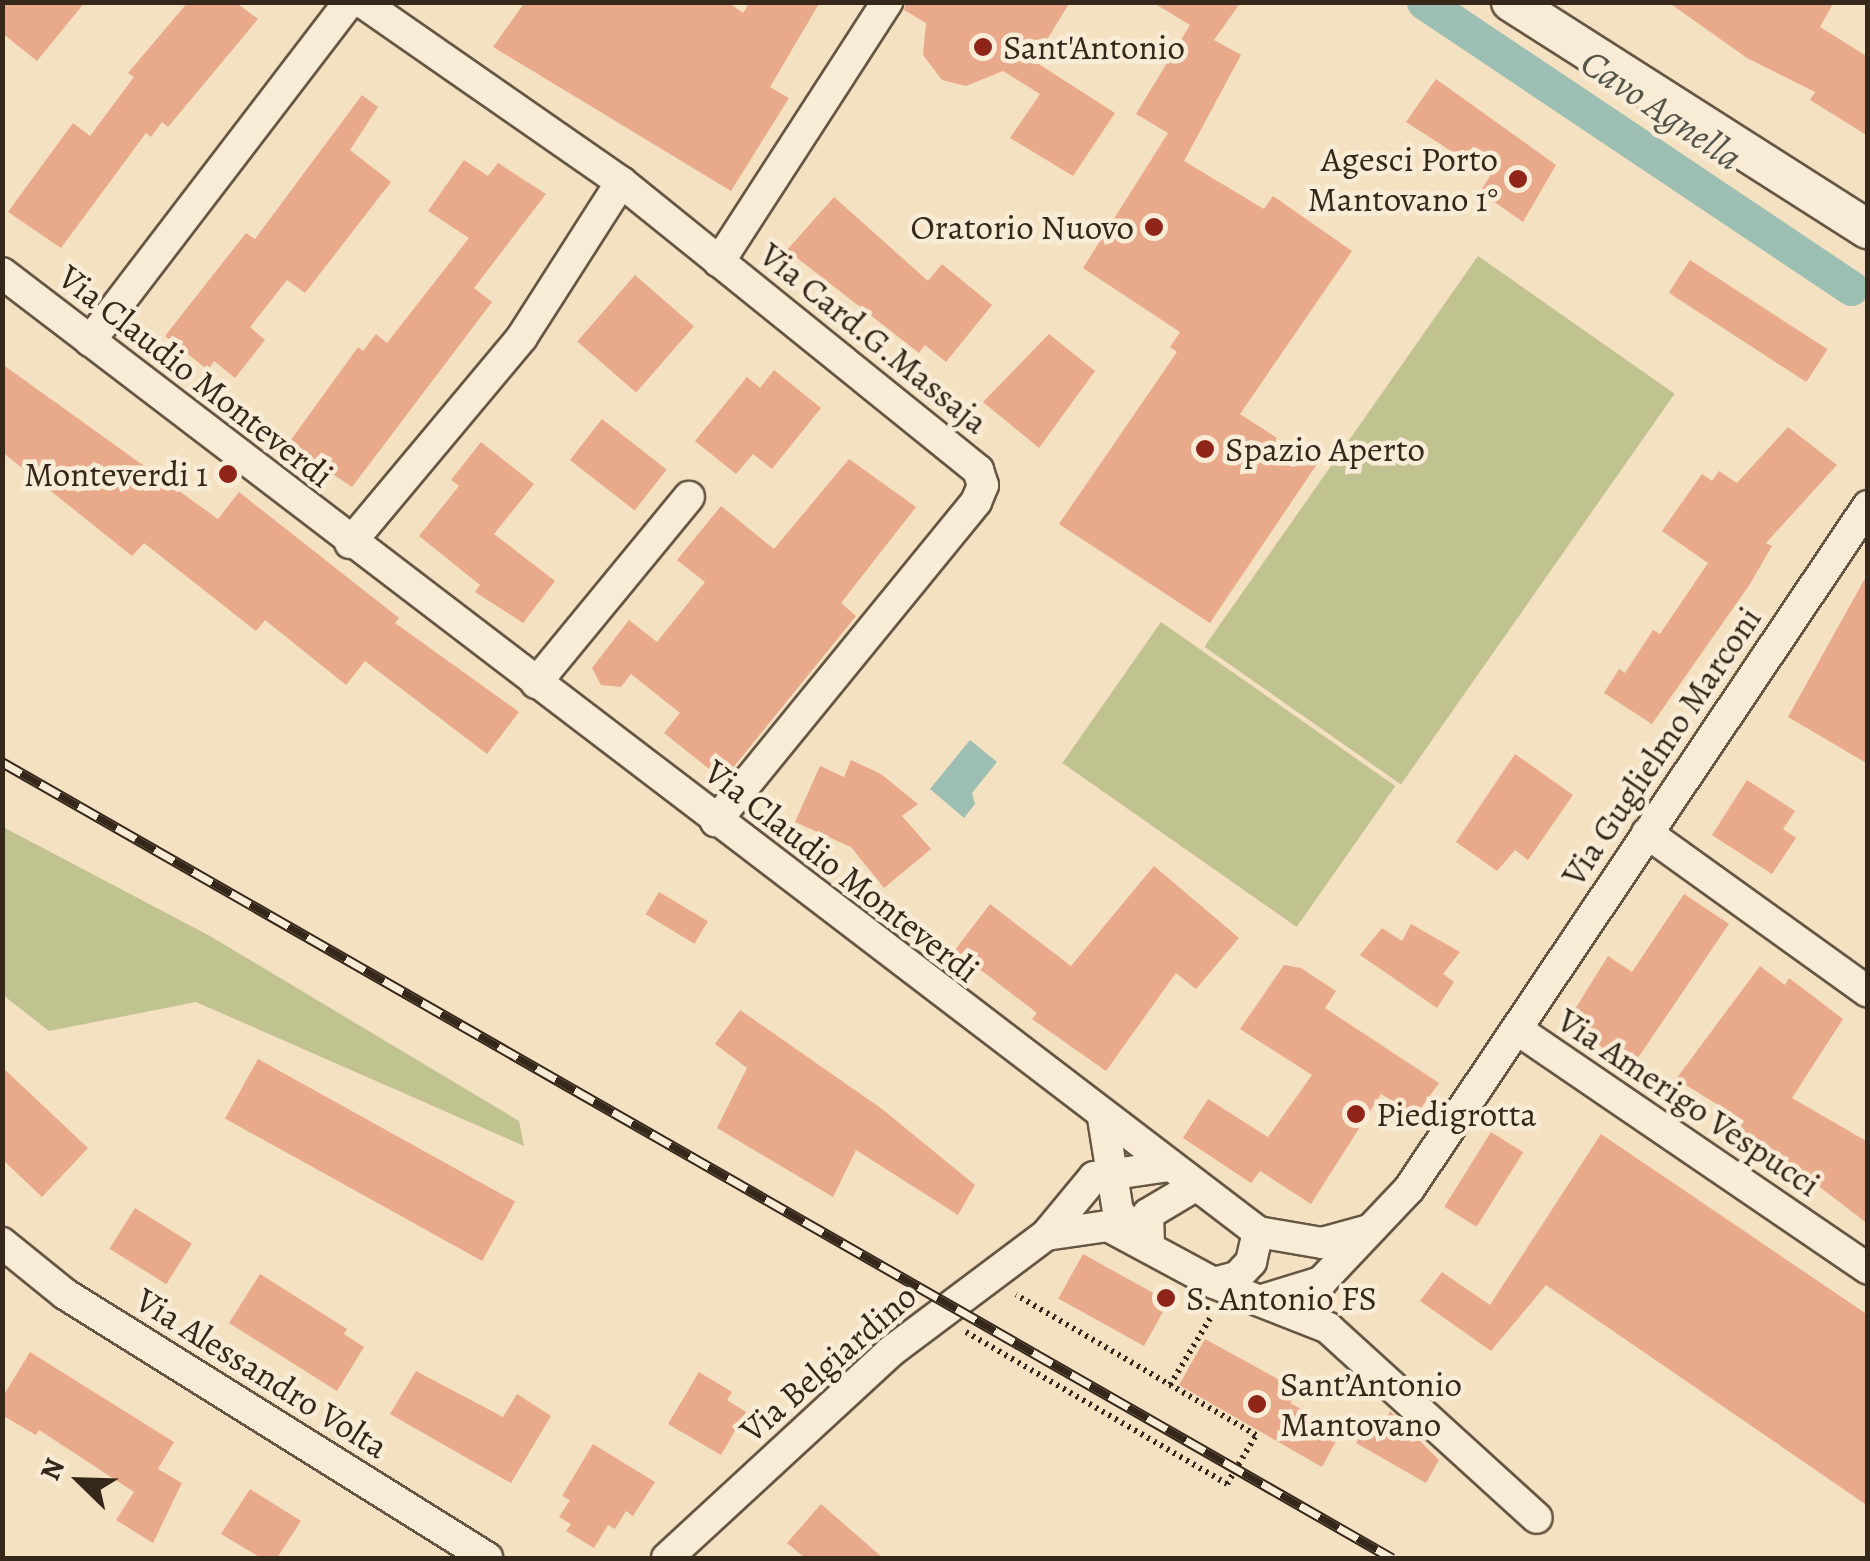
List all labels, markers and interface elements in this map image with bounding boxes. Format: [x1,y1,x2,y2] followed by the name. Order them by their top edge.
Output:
[1003,26,1185,68] place label: Sant'Antonio
[972,36,994,58] marker: Sant'Antonio
[1572,40,1750,180] water label: Cavo Agnella
[1307,138,1498,220] place label: Agesci Porto Mantovano 1°
[1507,168,1529,190] marker: Agesci Porto Mantovano 1°
[910,206,1134,248] place label: Oratorio Nuovo
[1143,216,1165,238] marker: Oratorio Nuovo
[752,233,996,443] street label: Via Card.G.Massaja
[50,256,342,496] street label: Via Claudio Monteverdi
[1225,428,1425,470] place label: Spazio Aperto
[1194,438,1216,460] marker: Spazio Aperto
[24,453,208,495] place label: Monteverdi 1
[217,463,239,485] marker: Monteverdi 1
[1552,598,1770,894] street label: Via Guglielmo Marconi
[696,751,988,991] street label: Via Claudio Monteverdi
[1550,999,1828,1205] street label: Via Amerigo Vespucci
[1376,1093,1537,1135] place label: Piedigrotta
[1345,1103,1367,1125] marker: Piedigrotta
[731,1275,925,1451] street label: Via Belgiardino
[1186,1277,1378,1319] place label: S. Antonio FS
[128,1279,396,1467] street label: Via Alessandro Volta
[1155,1287,1177,1309] marker: S. Antonio FS
[1280,1363,1462,1445] place label: Sant’Antonio Mantovano
[1244,1391,1270,1417] marker: Sant’Antonio Mantovano
[30,1431,130,1531] north arrow
[31,1452,74,1486] text: N

